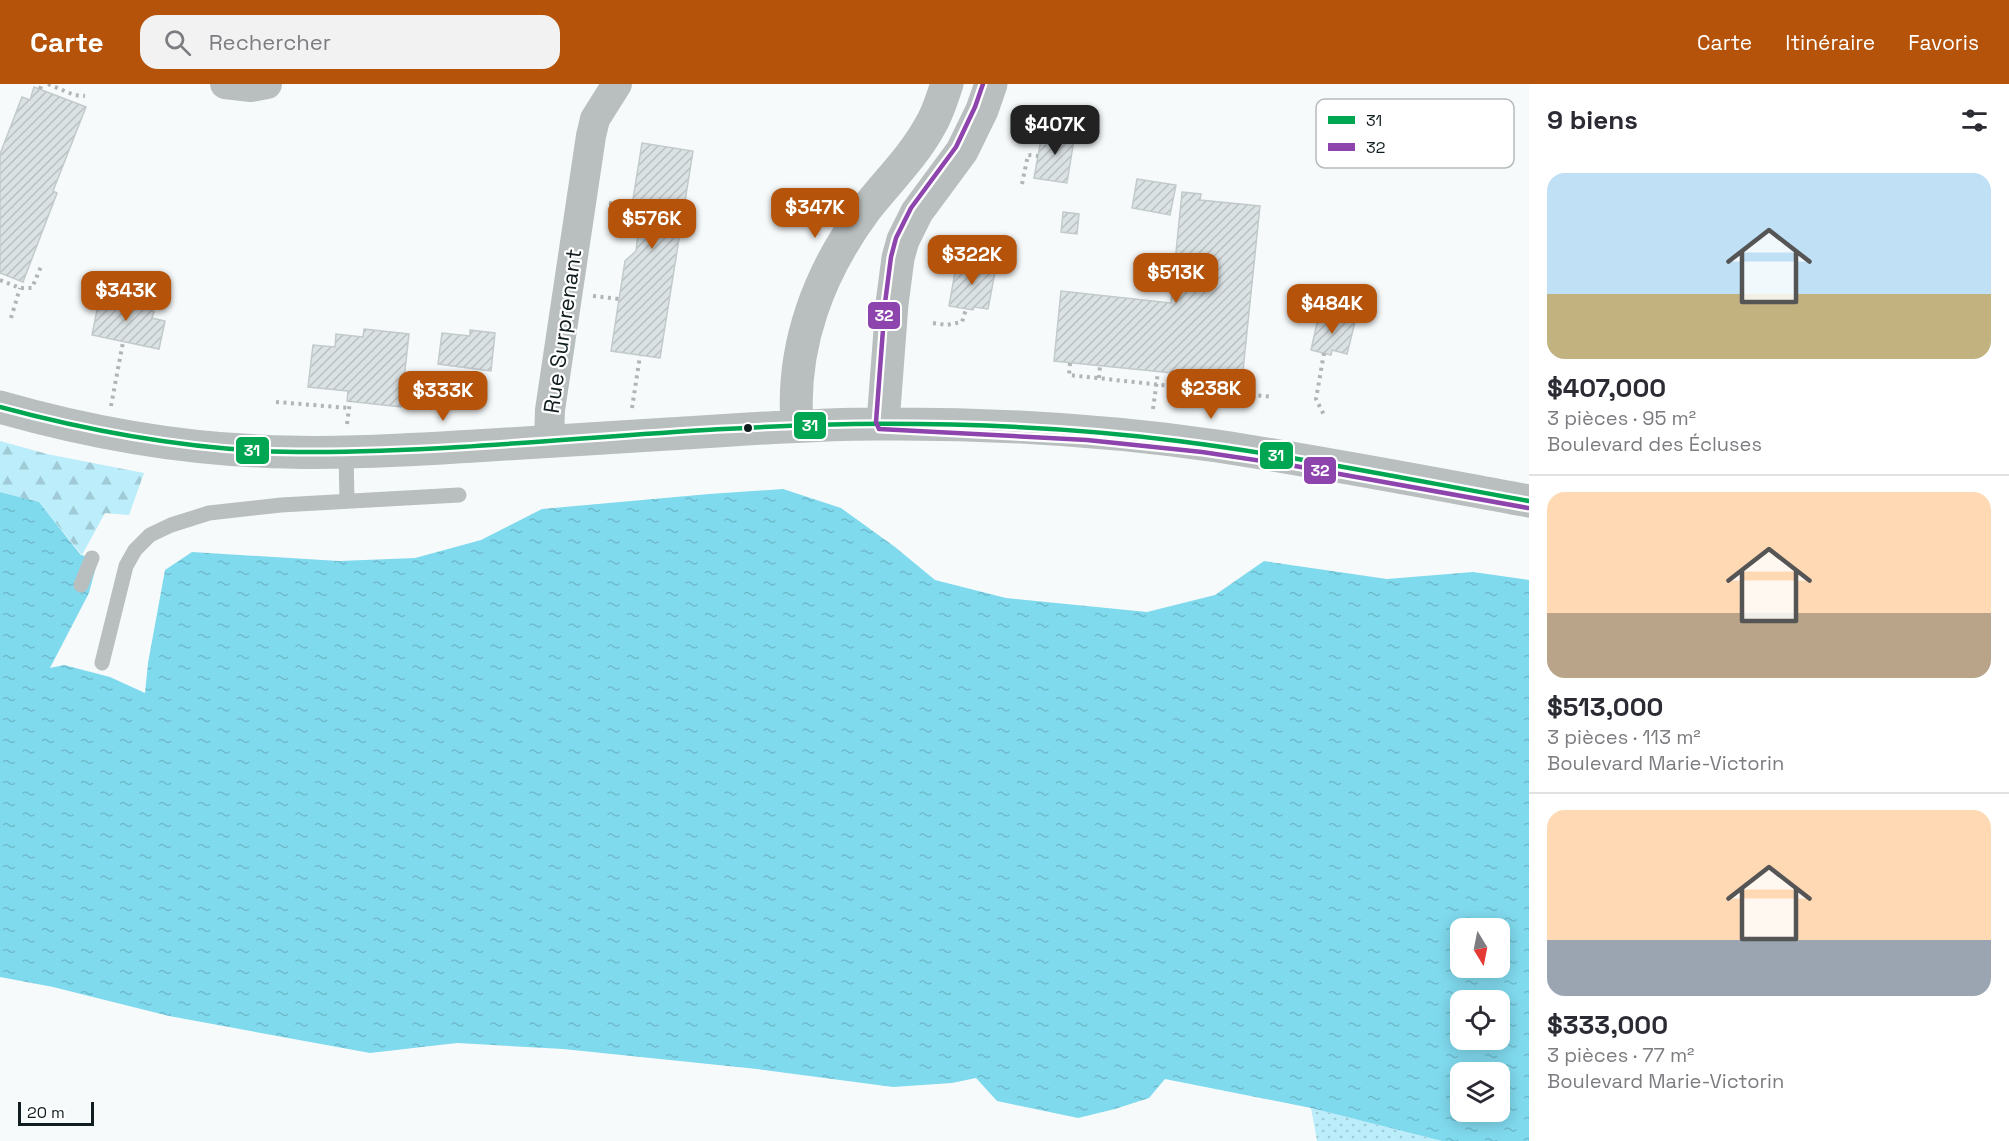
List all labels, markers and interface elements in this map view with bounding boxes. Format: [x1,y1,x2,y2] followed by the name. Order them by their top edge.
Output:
[140,15,560,69] search box
[30,24,104,60] text: Carte
[161,26,194,59] icon: search
[209,28,331,56] text: Rechercher
[1697,29,1752,56] text: Carte
[1785,29,1875,56] text: Itinéraire
[1908,29,1979,56] text: Favoris
[1316,99,1514,168] legend
[1547,103,1638,137] text: 9 biens
[1958,104,1991,137] icon: filters
[1013,105,1097,156] pin: $407K
[1366,110,1382,131] text: 31
[1025,111,1086,137] text: $407K
[1366,137,1385,158] text: 32
[773,188,857,239] pin: $347K
[785,194,845,220] text: $347K
[610,199,694,250] pin: $576K
[622,205,682,231] text: $576K
[1715,212,1823,320] icon: home
[930,235,1014,286] pin: $322K
[942,241,1002,267] text: $322K
[537,247,587,415] street label: Rue Surprenant
[1134,253,1218,304] pin: $513K
[1147,259,1205,285] text: $513K
[84,271,168,322] pin: $343K
[95,277,157,303] text: $343K
[1290,284,1374,335] pin: $484K
[1301,290,1363,316] text: $484K
[867,301,901,330] line badge: 32
[874,305,894,326] text: 32
[1169,369,1253,420] pin: $238K
[401,371,485,422] pin: $333K
[1547,371,1666,405] text: $407,000
[1181,375,1241,401] text: $238K
[412,377,474,403] text: $333K
[1547,405,1696,431] text: 3 pièces · 95 m²
[793,411,827,440] line badge: 31
[802,415,818,436] text: 31
[742,422,754,434] unlabelled marker
[1547,431,1762,457] text: Boulevard des Écluses
[235,436,270,465] line badge: 31
[244,440,260,461] text: 31
[1259,441,1294,470] line badge: 31
[1268,445,1284,466] text: 31
[1303,456,1337,485] line badge: 32
[1310,460,1330,481] text: 32
[1715,531,1823,639] icon: home
[1547,690,1663,724] text: $513,000
[1547,724,1701,750] text: 3 pièces · 113 m²
[1547,750,1784,776] text: Boulevard Marie-Victorin
[1715,849,1823,957] icon: home
[1450,918,1510,978] north arrow
[1450,918,1510,1122] map controls
[1450,990,1510,1050] button: locate
[1547,1008,1668,1042] text: $333,000
[1547,1042,1694,1068] text: 3 pièces · 77 m²
[1450,1062,1510,1122] button: layers
[1547,1068,1784,1094] text: Boulevard Marie-Victorin
[18,1099,94,1126] scale bar
[27,1102,65,1123] text: 20 m

